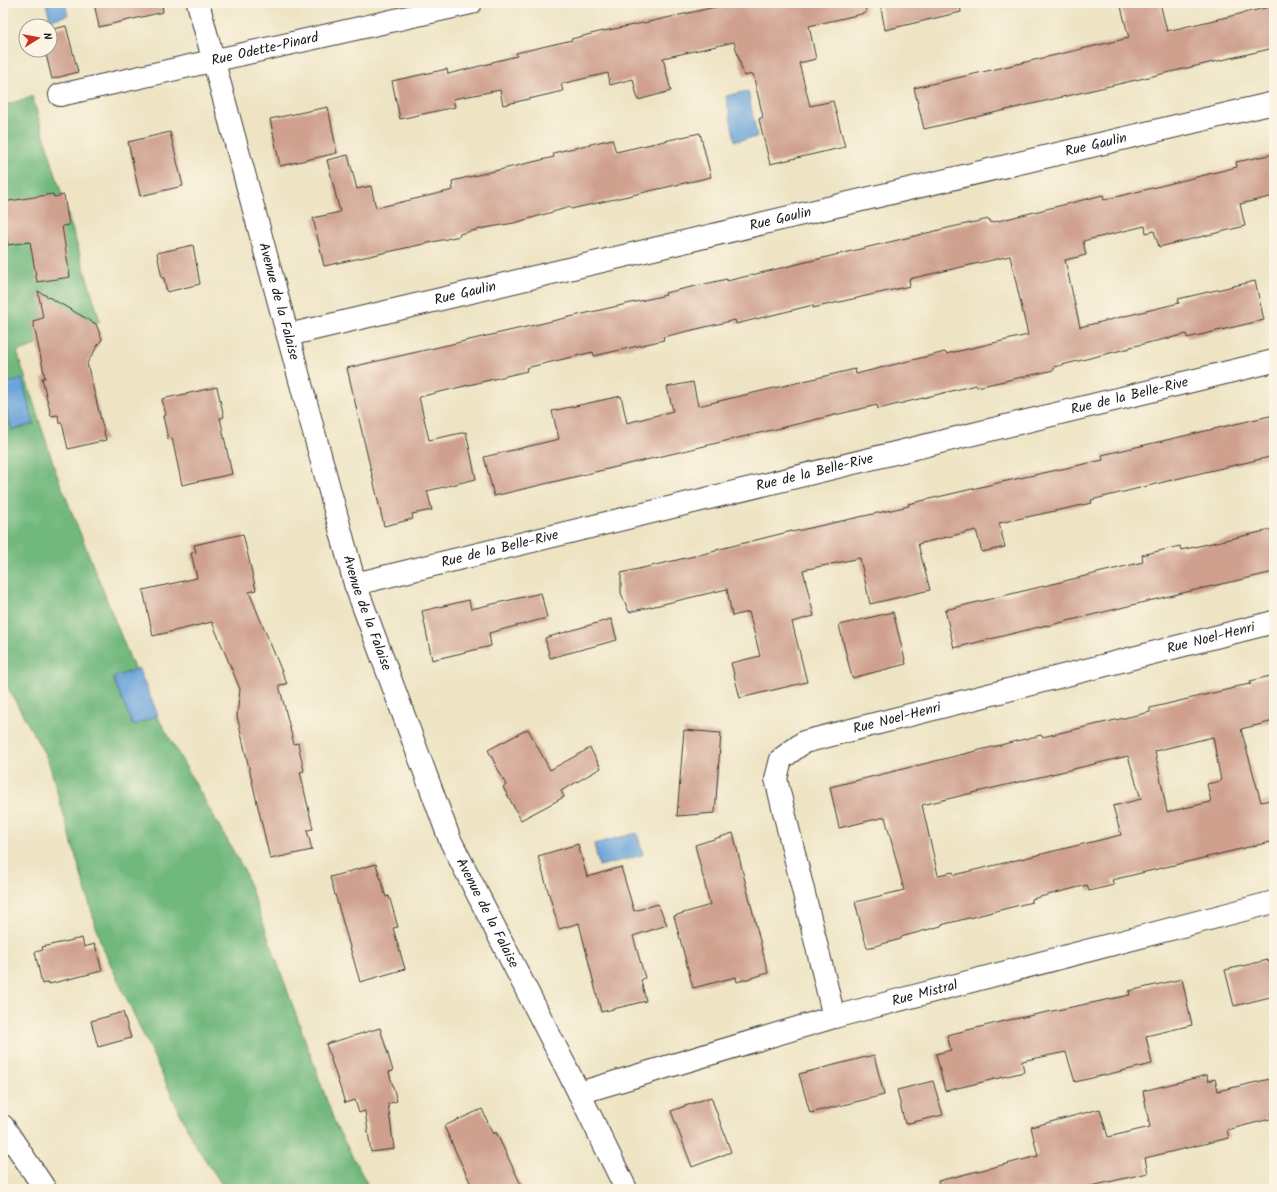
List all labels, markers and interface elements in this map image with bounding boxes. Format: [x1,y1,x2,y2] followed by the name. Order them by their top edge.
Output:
[18,18,58,58] north arrow
[209,26,321,72] street label: Rue Odette-Pinard
[37,31,56,41] text: N
[1063,127,1129,163] street label: Rue Gaulin
[747,201,814,237] street label: Rue Gaulin
[252,240,305,363] street label: Avenue de la Falaise
[432,275,498,311] street label: Rue Gaulin
[1069,371,1191,421] street label: Rue de la Belle-Rive
[754,447,876,497] street label: Rue de la Belle-Rive
[439,524,561,574] street label: Rue de la Belle-Rive
[337,553,397,674] street label: Avenue de la Falaise
[1164,616,1258,660] street label: Rue Noel-Henri
[851,696,944,740] street label: Rue Noel-Henri
[450,854,525,973] street label: Avenue de la Falaise
[890,974,961,1012] street label: Rue Mistral

